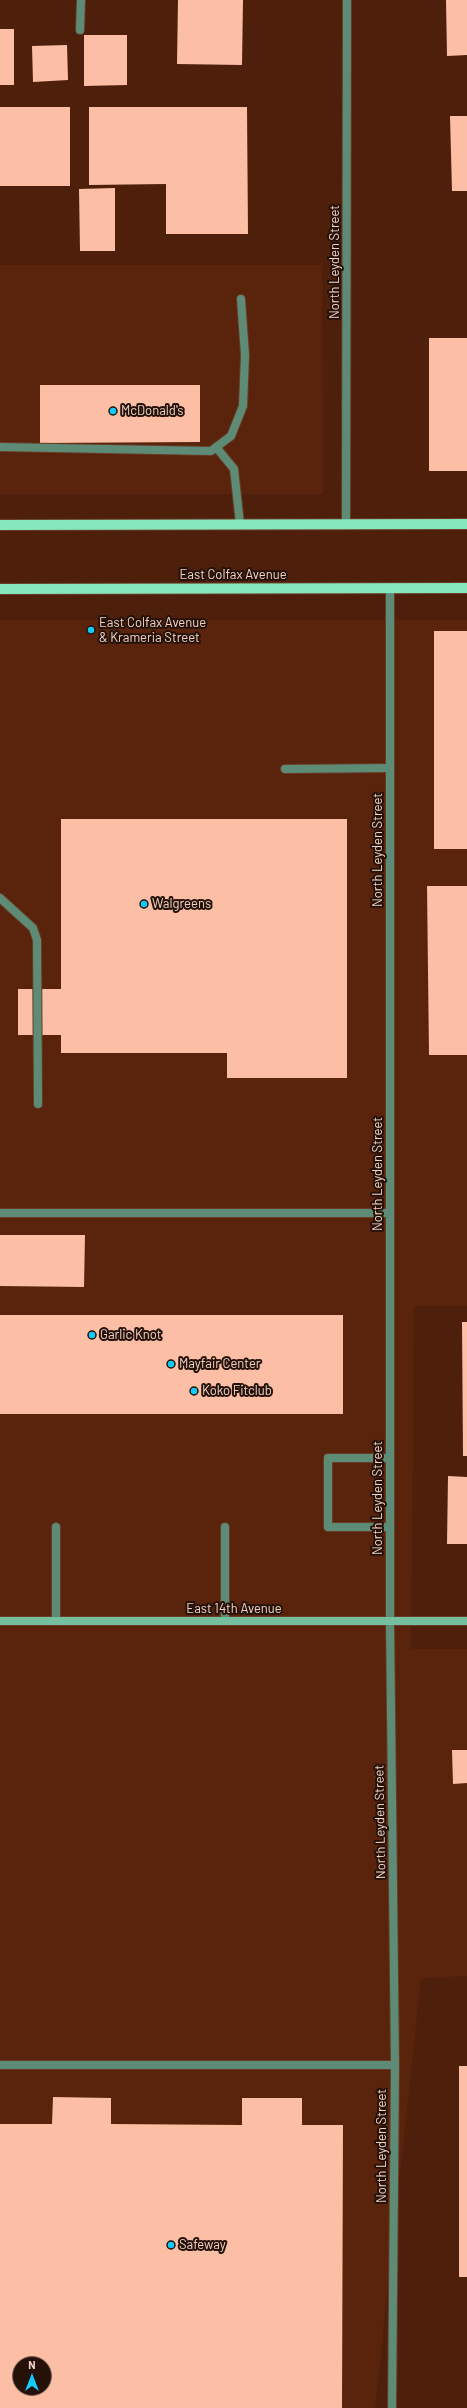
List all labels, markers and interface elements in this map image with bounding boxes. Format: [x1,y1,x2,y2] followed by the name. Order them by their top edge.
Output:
[327,205,343,319] street label: North Leyden Street
[121,403,184,419] place label: McDonald's
[108,406,118,416] marker: McDonald's
[179,567,287,583] street label: East Colfax Avenue
[99,615,206,646] place label: East Colfax Avenue & Krameria Street
[86,625,96,635] marker: East Colfax Avenue & Krameria Street
[370,793,386,907] street label: North Leyden Street
[152,896,211,912] place label: Walgreens
[139,899,149,909] marker: Walgreens
[370,1117,386,1231] street label: North Leyden Street
[100,1327,162,1343] place label: Garlic Knot
[87,1330,97,1340] marker: Garlic Knot
[179,1356,261,1372] place label: Mayfair Center
[166,1359,176,1369] marker: Mayfair Center
[202,1383,272,1399] place label: Koko Fitclub
[189,1386,199,1396] marker: Koko Fitclub
[370,1441,386,1555] street label: North Leyden Street
[186,1601,282,1617] street label: East 14th Avenue
[371,1765,389,1879] street label: North Leyden Street
[374,2089,390,2203] street label: North Leyden Street
[179,2237,226,2253] place label: Safeway
[166,2240,176,2250] marker: Safeway
[12,2356,52,2396] north arrow
[28,2358,36,2371] text: N

